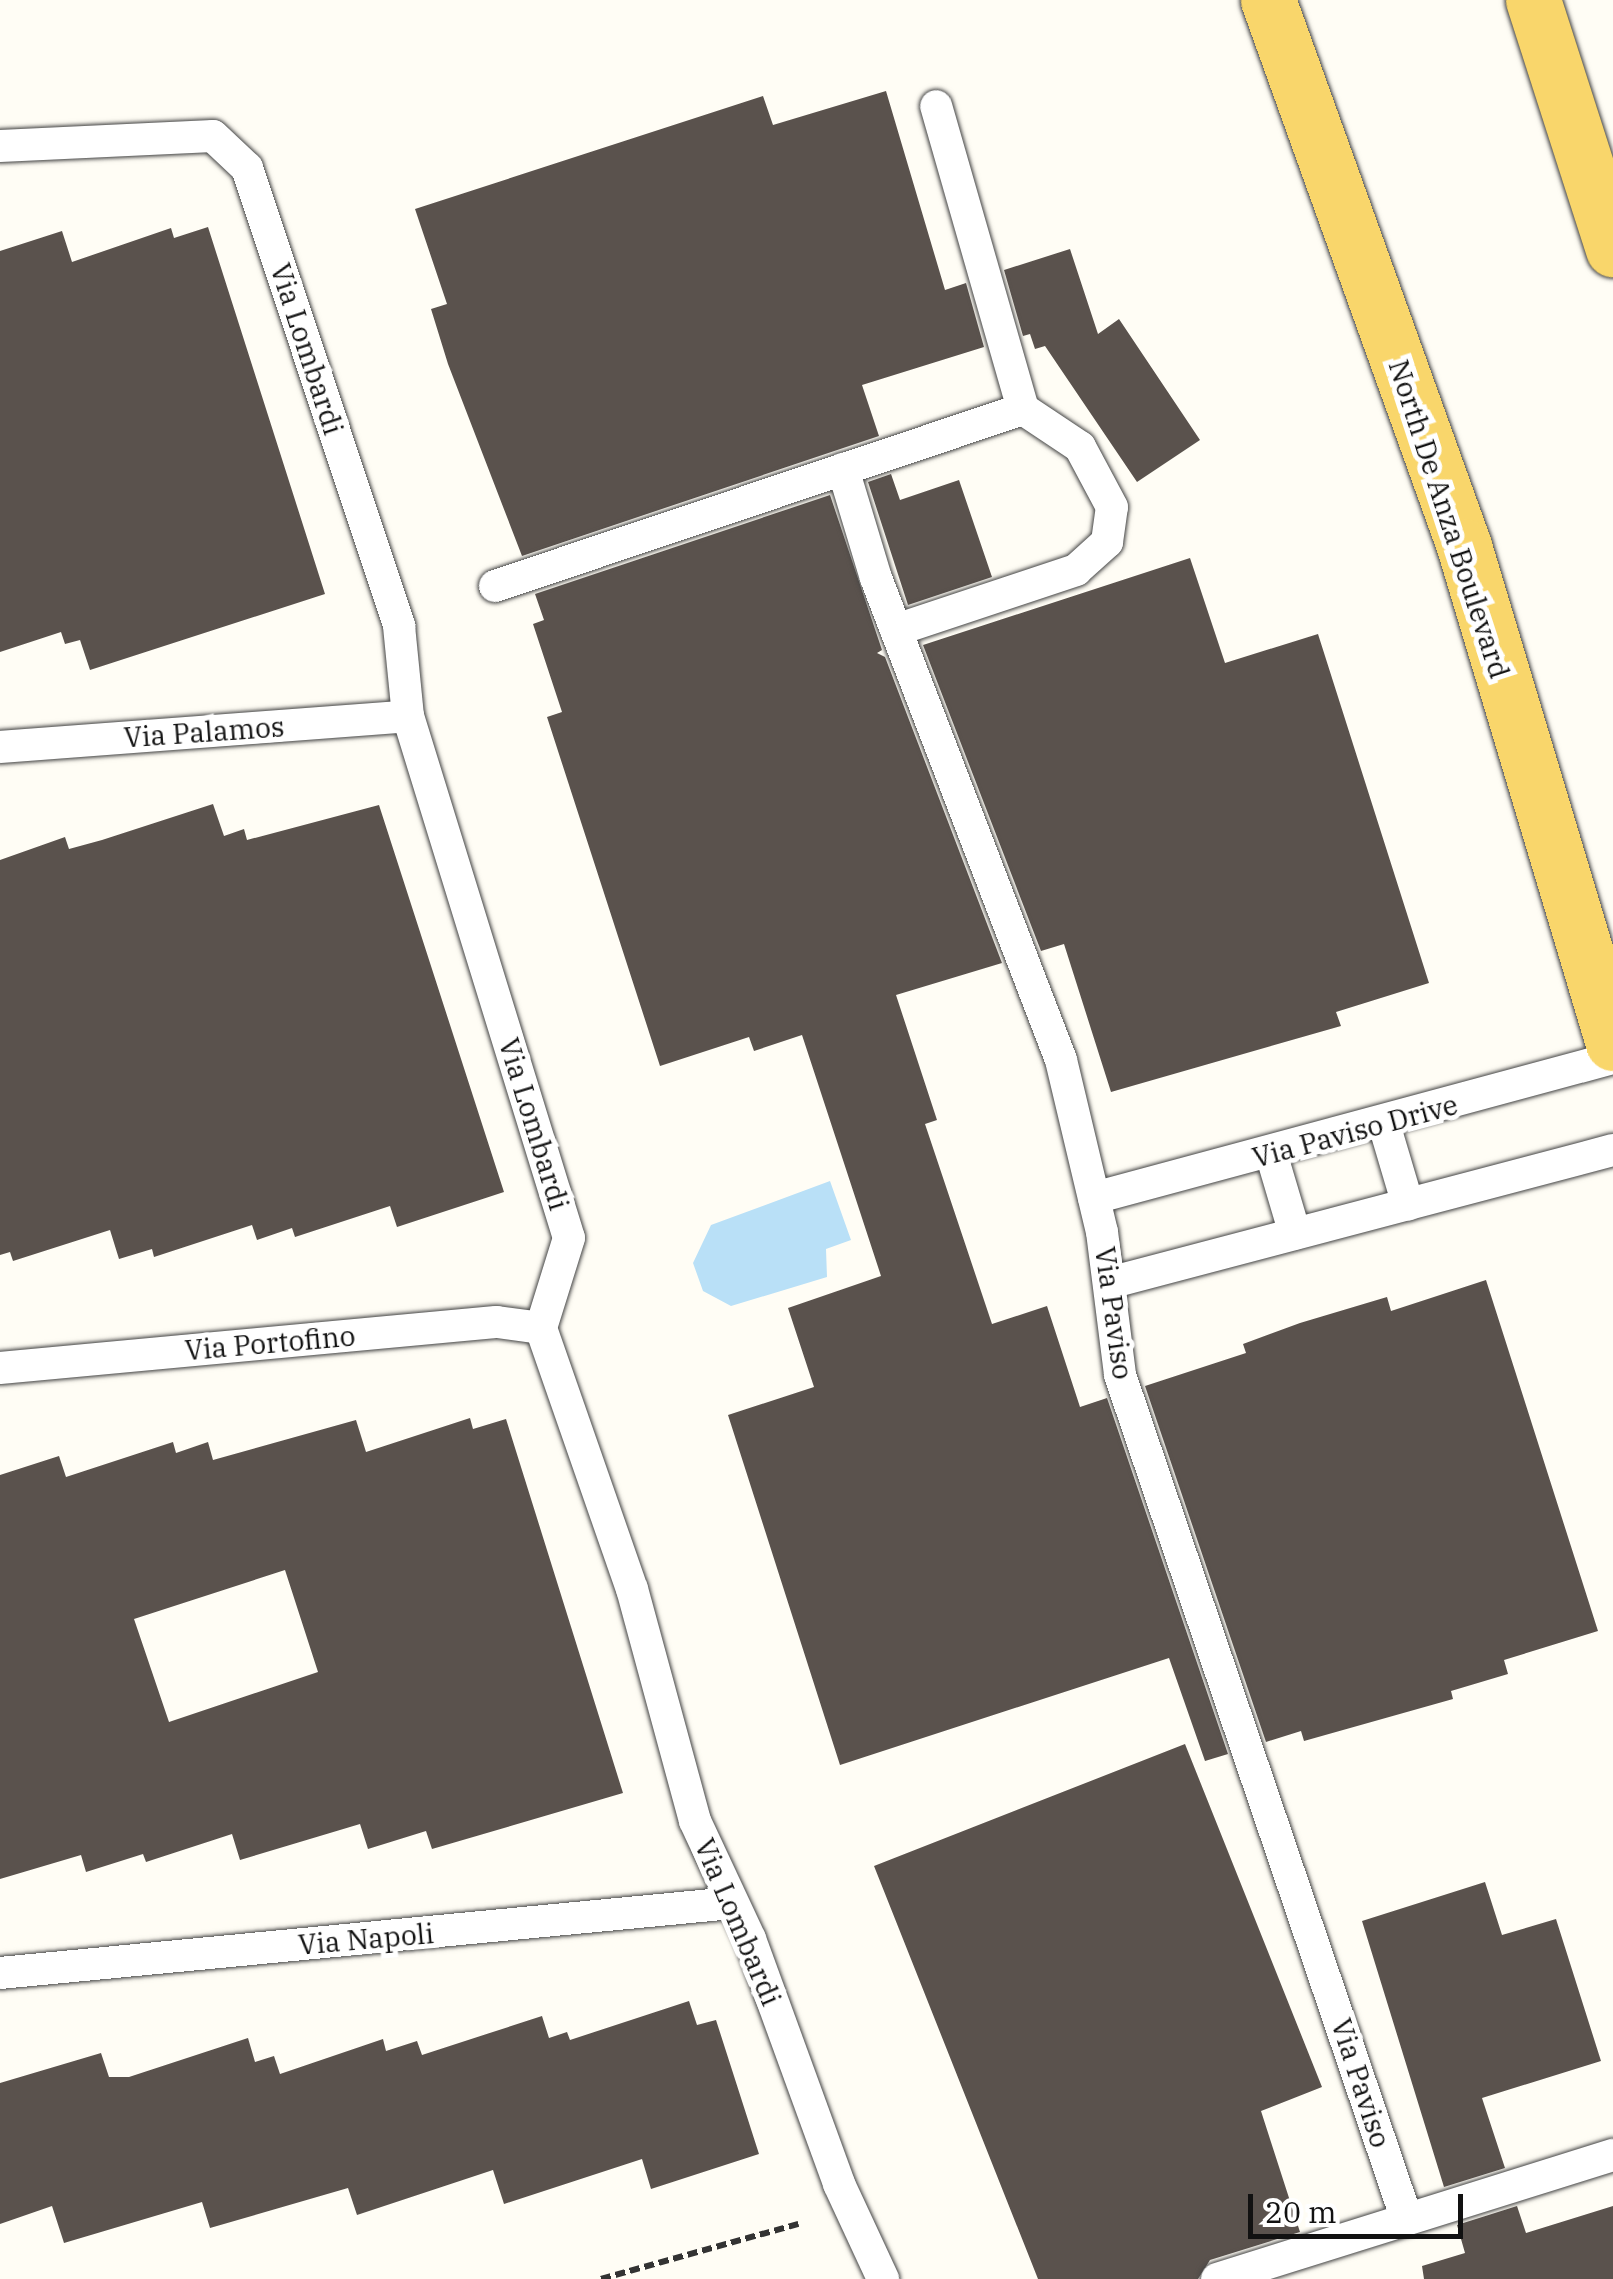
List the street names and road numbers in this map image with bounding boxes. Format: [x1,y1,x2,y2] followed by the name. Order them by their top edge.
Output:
[263,259,351,439] street label: Via Lombardi
[1382,355,1516,683] street label: North De Anza Boulevard
[123,710,285,754] street label: Via Palamos
[492,1034,576,1214] street label: Via Lombardi
[1249,1087,1461,1175] street label: Via Paviso Drive
[1088,1244,1140,1382] street label: Via Paviso
[183,1319,357,1367] street label: Via Portofino
[688,1833,788,2011] street label: Via Lombardi
[297,1916,435,1962] street label: Via Napoli
[1324,2014,1398,2152] street label: Via Paviso

